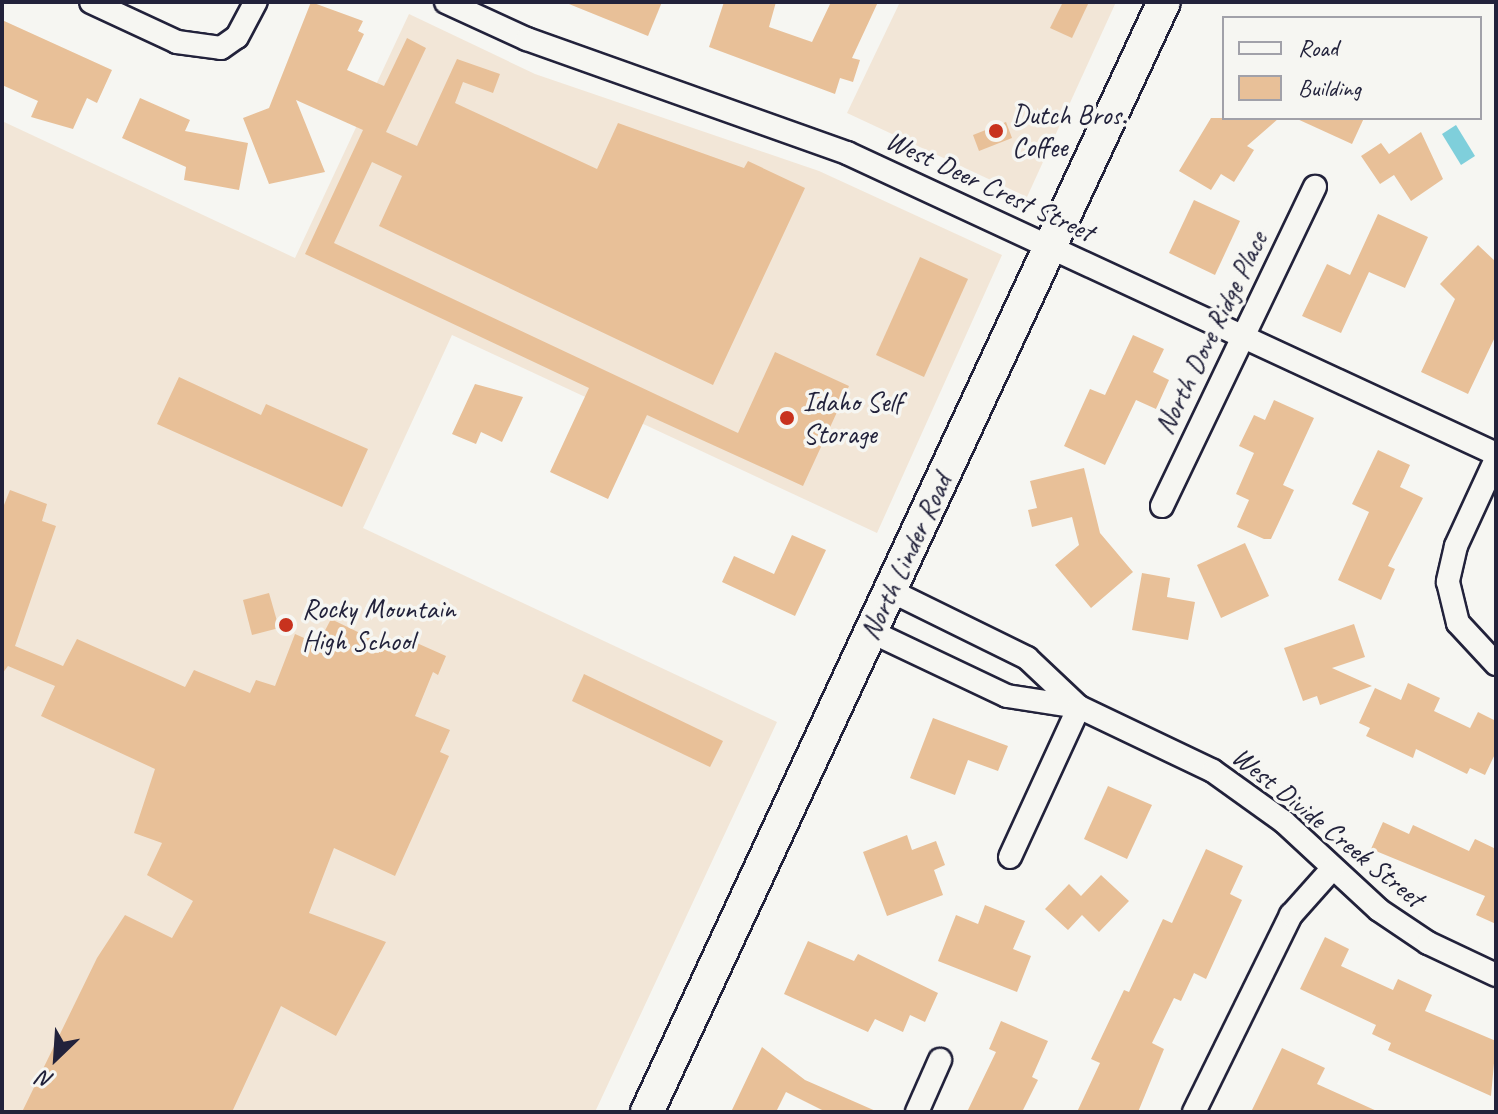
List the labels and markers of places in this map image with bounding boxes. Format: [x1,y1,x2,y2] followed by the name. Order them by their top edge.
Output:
[1012,98,1127,164] place label: Dutch Bros. Coffee
[987,122,1005,140] marker: Dutch Bros. Coffee
[803,385,902,451] place label: Idaho Self Storage
[778,409,796,427] marker: Idaho Self Storage
[302,592,455,658] place label: Rocky Mountain High School
[277,616,295,634] marker: Rocky Mountain High School

